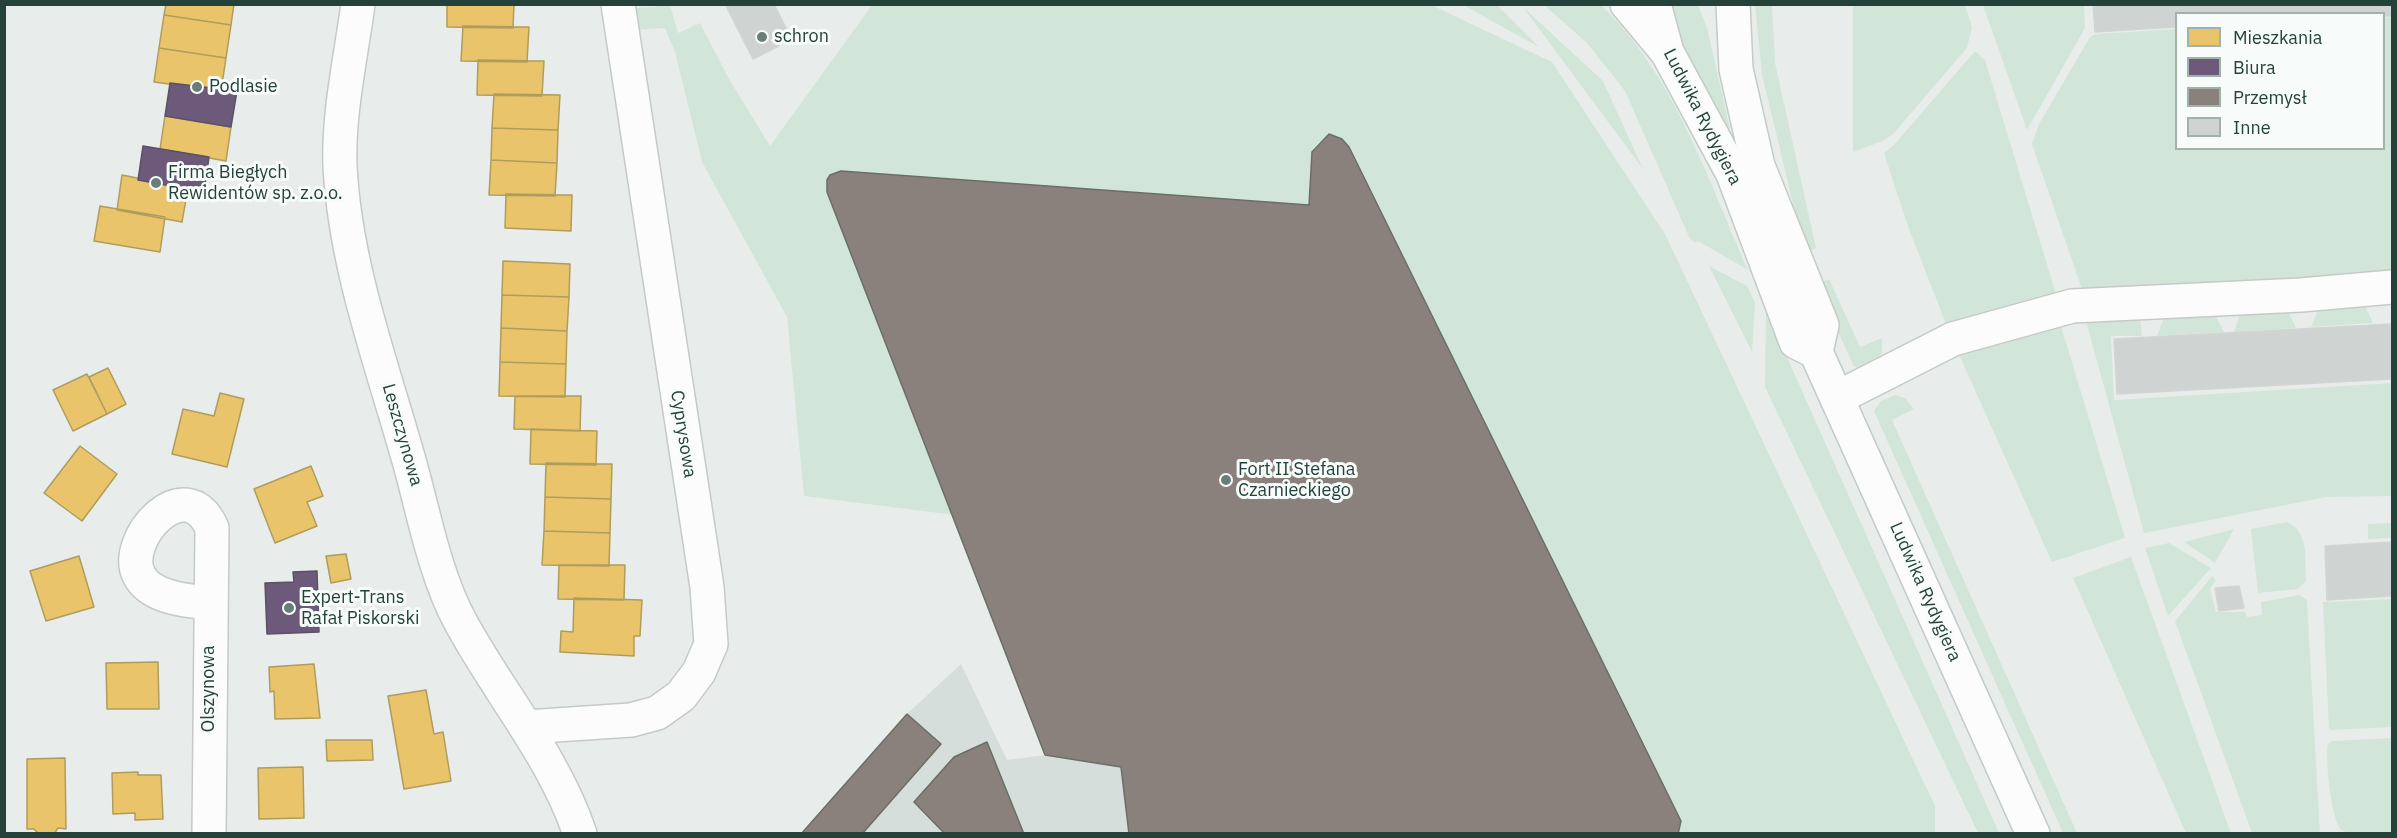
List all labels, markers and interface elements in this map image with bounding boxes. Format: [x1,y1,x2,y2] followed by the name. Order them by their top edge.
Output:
[2175,12,2385,150] legend
[774,26,829,48] place label: schron
[2233,26,2322,49] text: Mieszkania
[755,30,769,44] marker: schron
[1658,45,1746,189] street label: Ludwika Rydygiera
[2233,56,2276,79] text: Biura
[209,76,278,98] place label: Podlasie
[190,80,204,94] marker: Podlasie
[2233,86,2307,109] text: Przemysł
[2233,116,2271,139] text: Inne
[168,162,343,204] place label: Firma Biegłych Rewidentów sp. z.o.o.
[149,176,163,190] marker: Firma Biegłych Rewidentów sp. z.o.o.
[377,381,427,489] street label: Leszczynowa
[665,389,701,479] street label: Cyprysowa
[1238,459,1355,502] place label: Fort II Stefana Czarnieckiego
[1219,473,1233,487] marker: Fort II Stefana Czarnieckiego
[1885,519,1965,665] street label: Ludwika Rydygiera
[301,587,419,630] place label: Expert-Trans Rafał Piskorski
[282,601,296,615] marker: Expert-Trans Rafał Piskorski
[198,645,220,733] street label: Olszynowa

